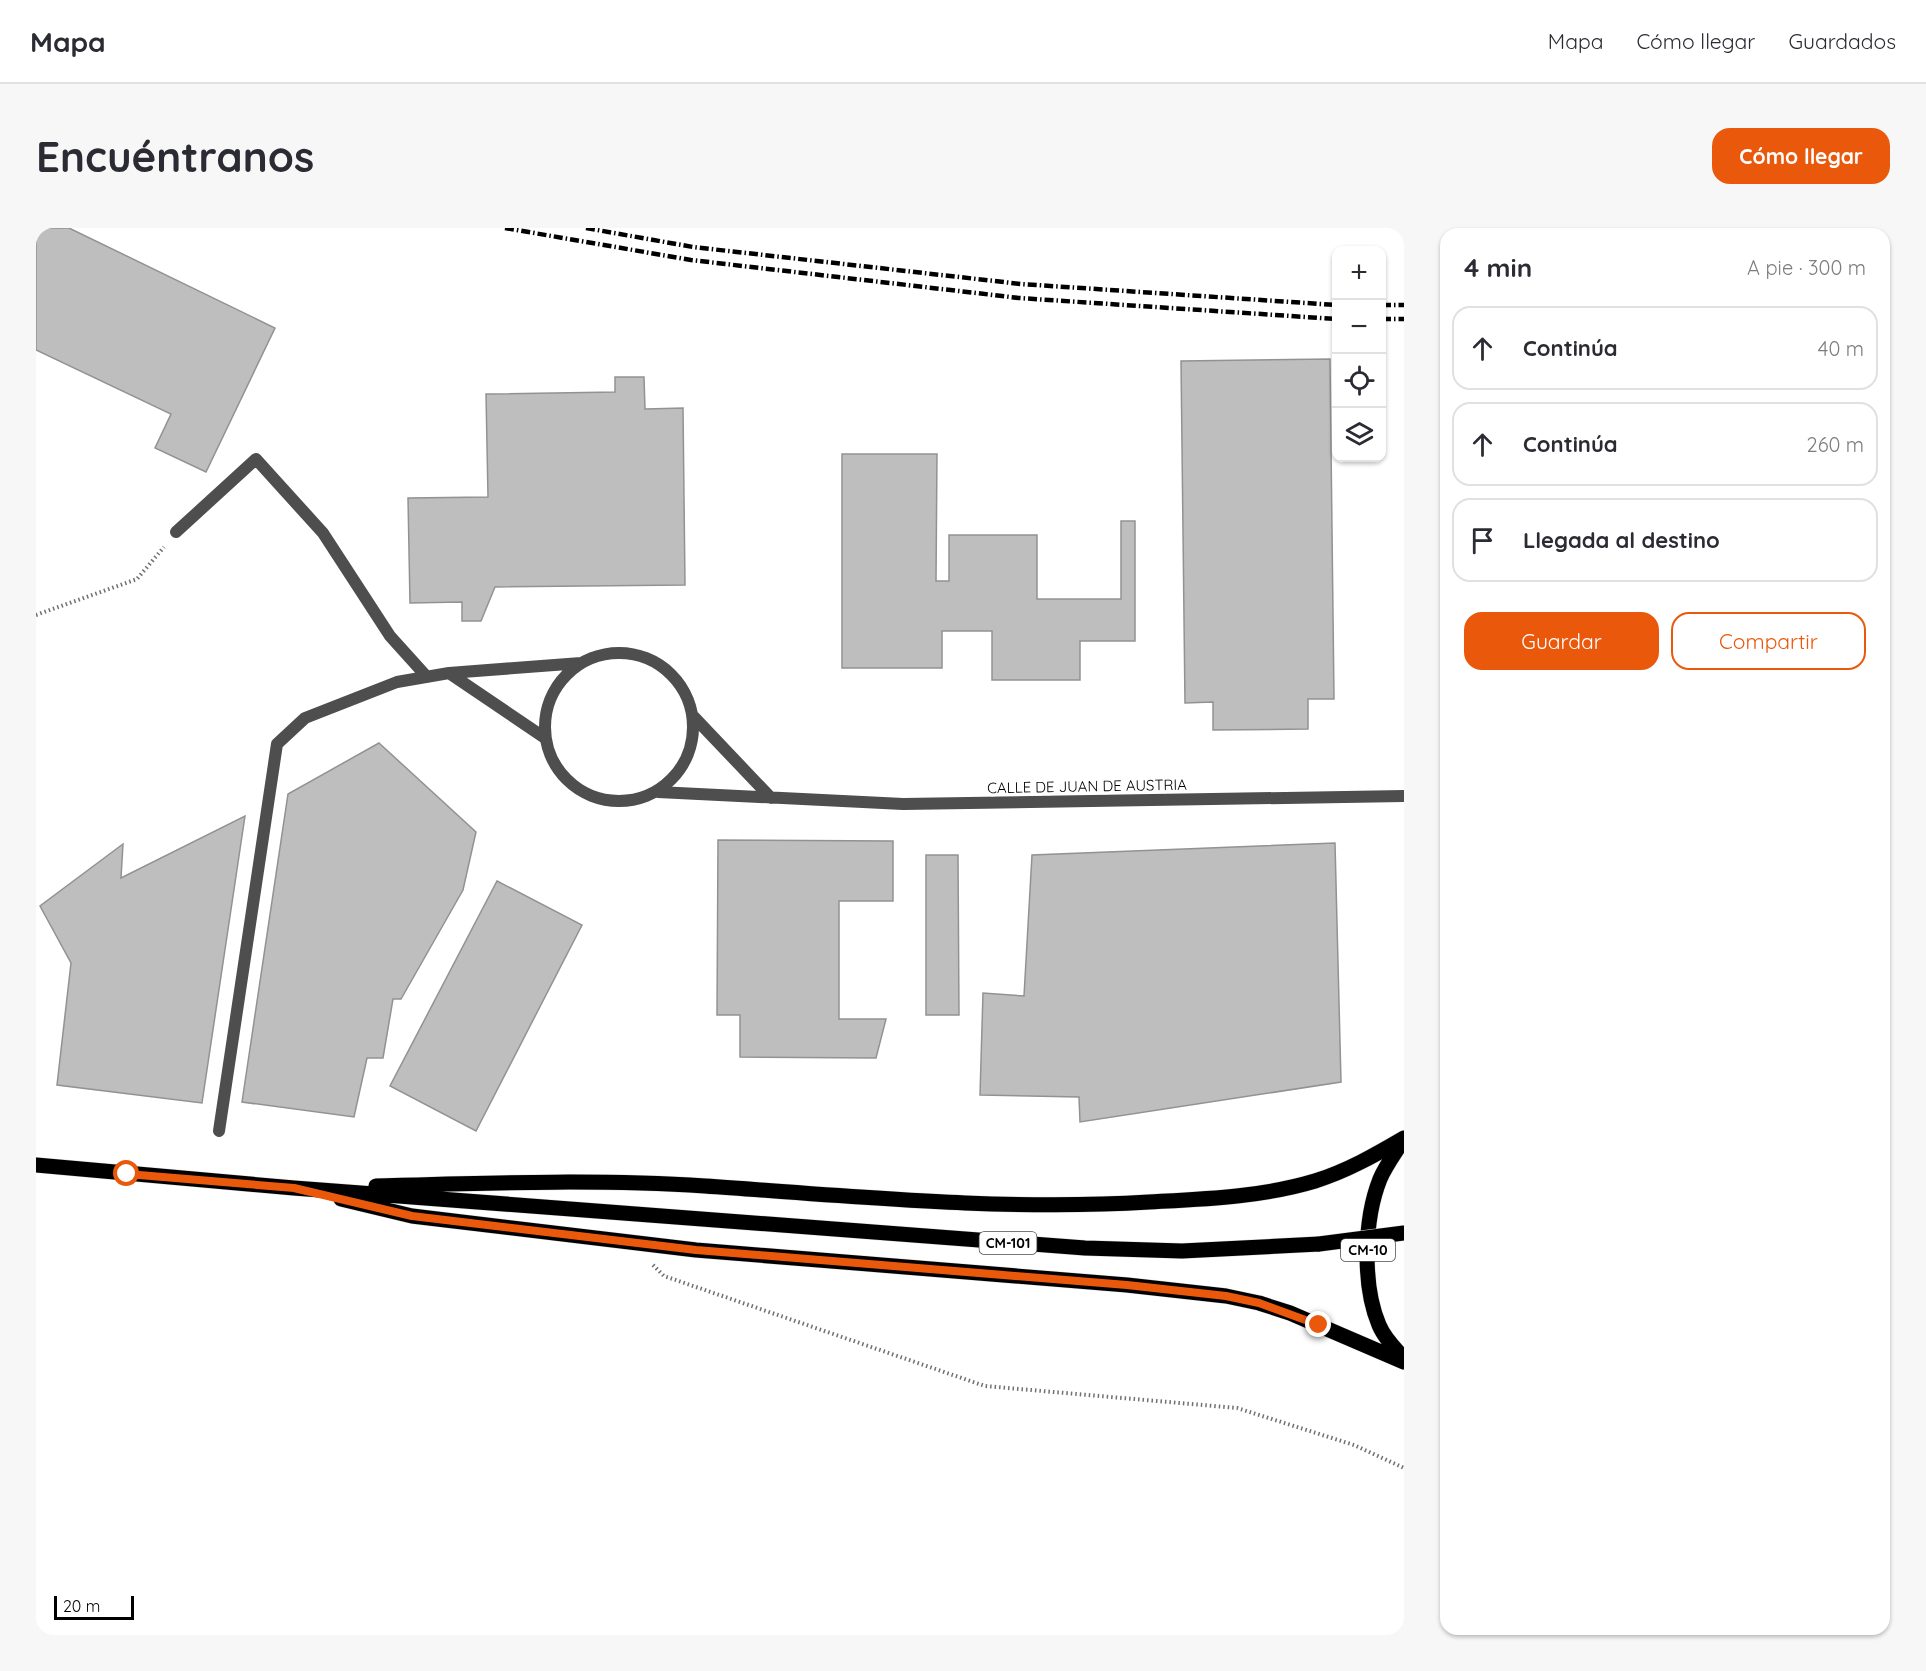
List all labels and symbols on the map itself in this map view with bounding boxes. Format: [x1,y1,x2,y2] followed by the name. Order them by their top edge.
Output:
[987,775,1187,797] street label: CALLE DE JUAN DE AUSTRIA
[113,1160,139,1186] route start
[980,1232,1036,1254] road number: CM-101
[1341,1239,1395,1261] road number: CM-10
[1305,1311,1331,1337] route end
[54,1593,134,1620] scale bar

